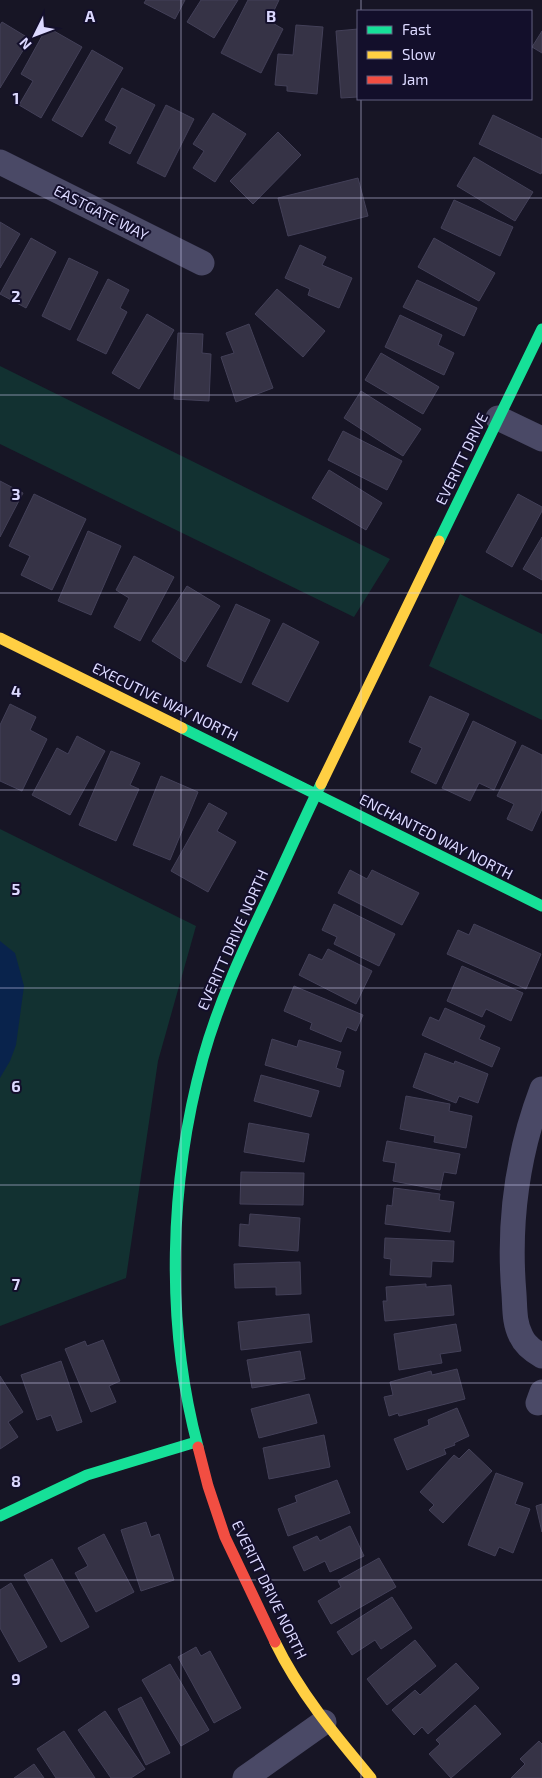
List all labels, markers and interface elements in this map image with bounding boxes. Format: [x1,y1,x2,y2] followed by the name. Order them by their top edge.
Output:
[85,6,96,25] text: A
[266,6,276,25] text: B
[10,10,60,60] north arrow
[357,10,532,100] legend
[402,20,432,38] text: Fast
[15,35,35,53] text: N
[402,45,436,63] text: Slow
[402,70,428,88] text: Jam
[13,88,19,107] text: 1
[51,181,152,244] street label: EASTGATE WAY
[11,286,21,305] text: 2
[431,410,491,508] street label: EVERITT DRIVE
[11,484,21,503] text: 3
[90,658,241,744] street label: EXECUTIVE WAY NORTH
[11,681,21,700] text: 4
[357,790,516,883] street label: ENCHANTED WAY NORTH
[193,866,271,1013] street label: EVERITT DRIVE NORTH
[12,879,21,898] text: 5
[11,1076,21,1095] text: 6
[12,1274,21,1293] text: 7
[11,1471,21,1490] text: 8
[228,1517,311,1662] street label: EVERITT DRIVE NORTH
[11,1669,21,1688] text: 9

